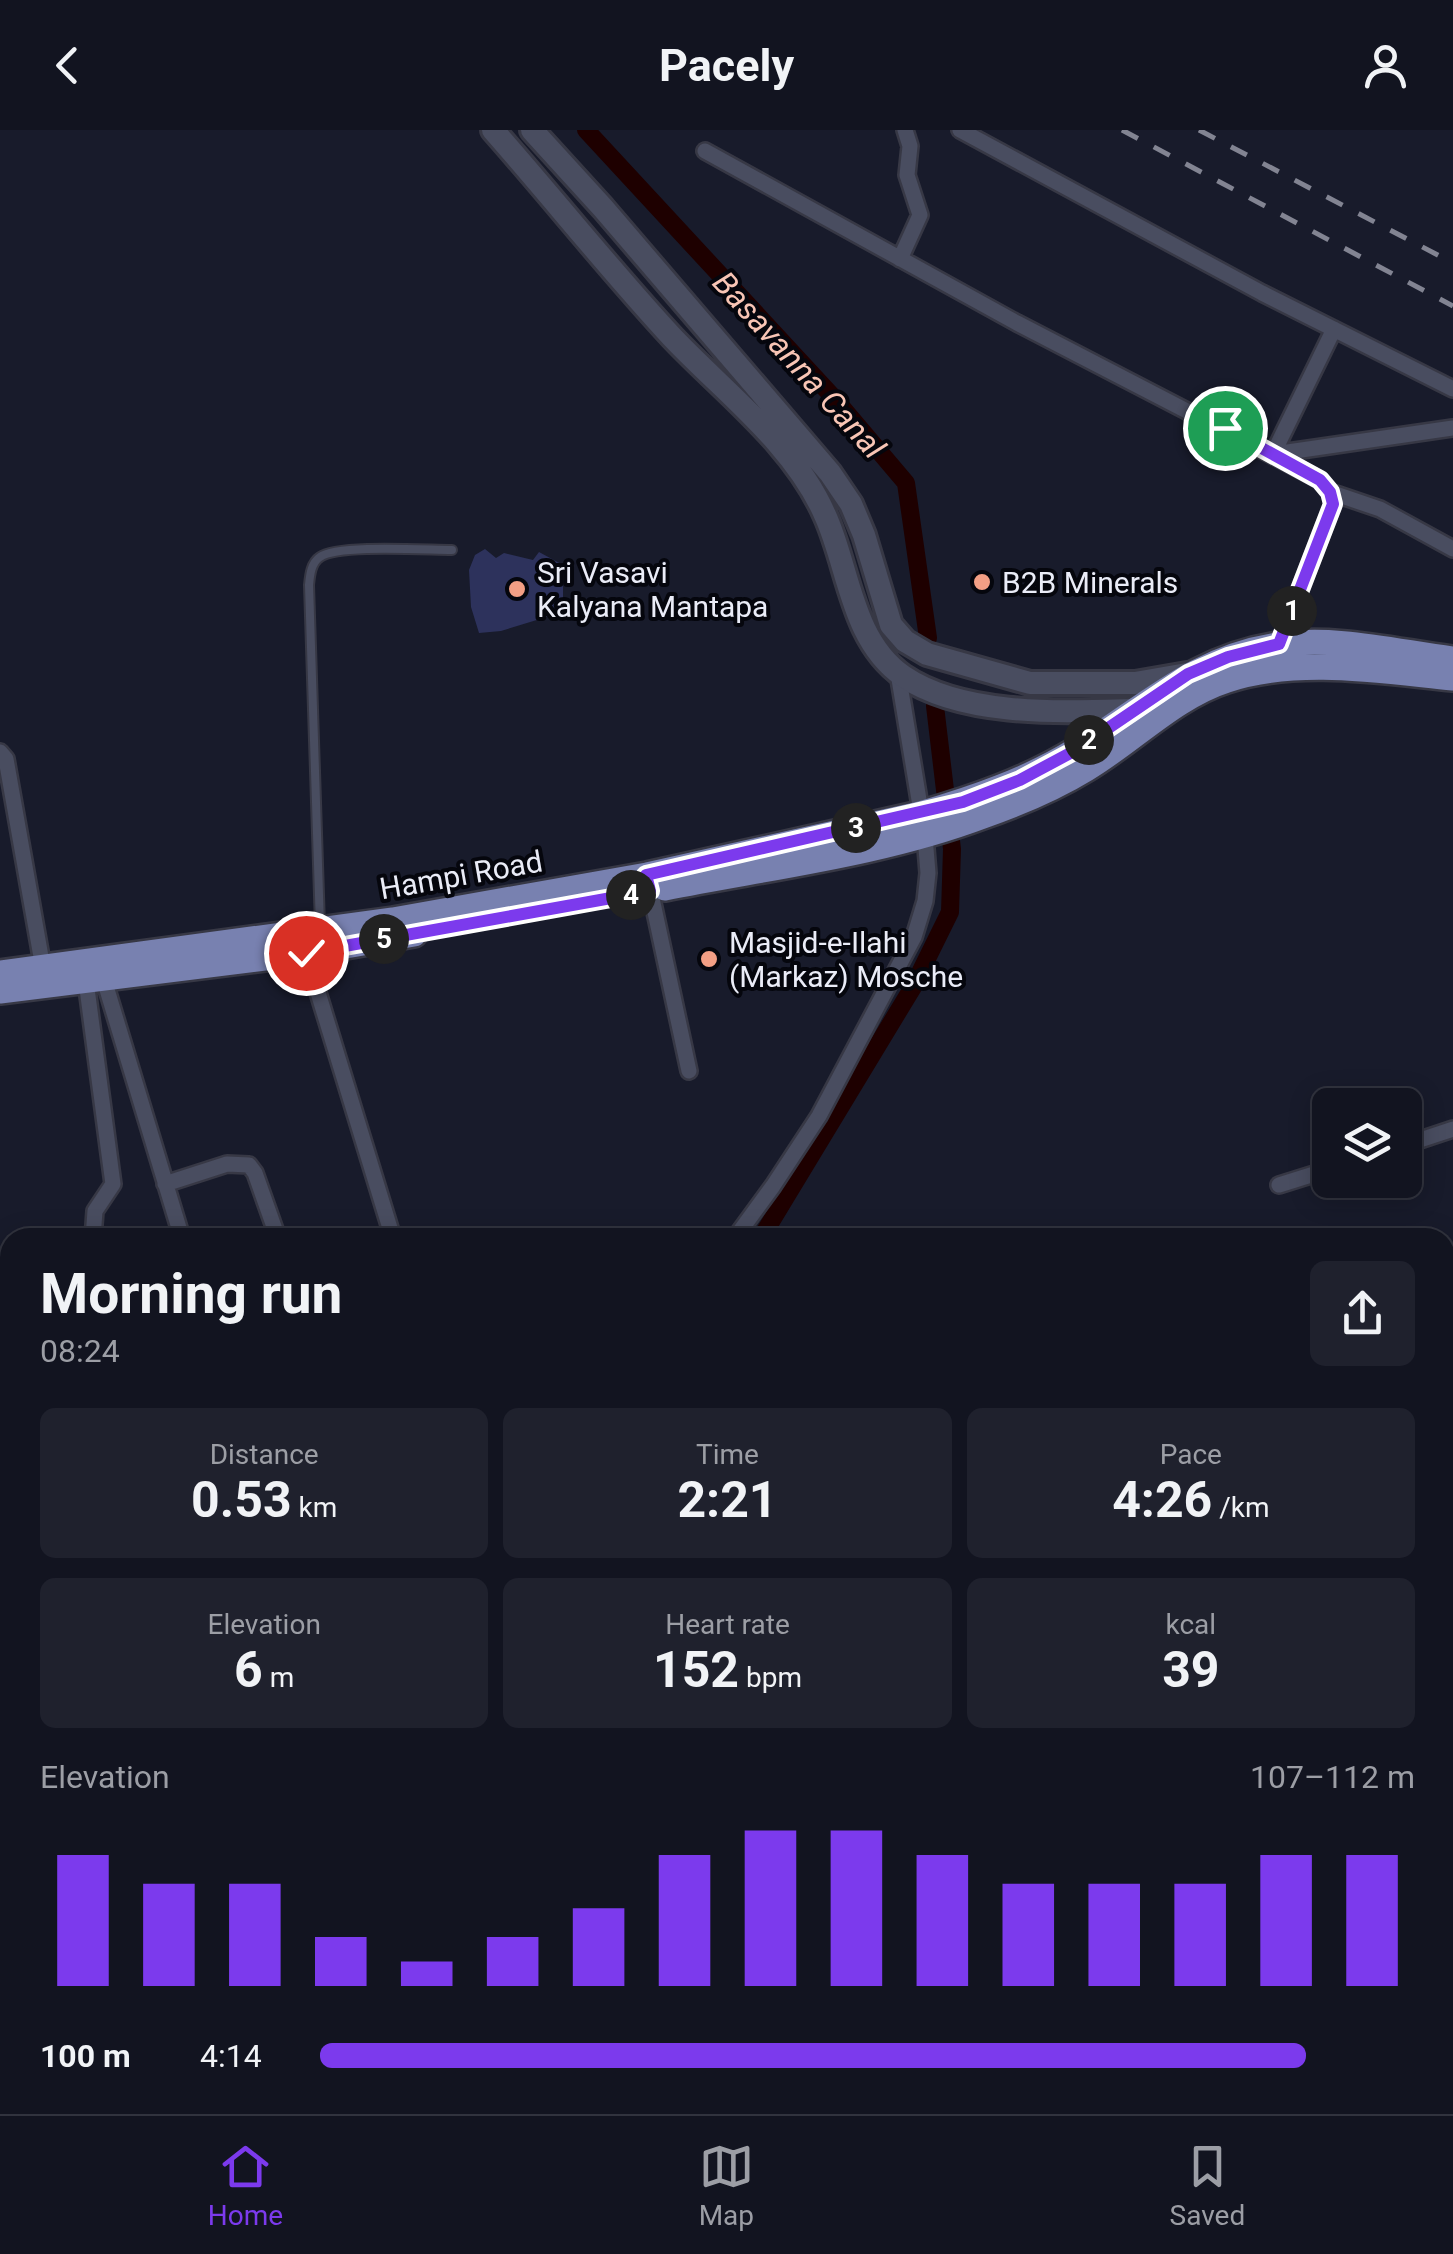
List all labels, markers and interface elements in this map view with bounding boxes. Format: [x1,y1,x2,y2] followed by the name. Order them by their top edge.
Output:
[40,38,95,93] icon: back
[1358,38,1413,93] icon: person
[659,39,794,92] text: Pacely
[705,264,893,467] water label: Basavanna Canal
[1183,386,1268,471] pin
[1198,401,1253,456] icon: arrive
[537,555,768,624] place label: Sri Vasavi Kalyana Mantapa
[1002,565,1178,600] place label: B2B Minerals
[971,571,993,593] marker: B2B Minerals
[506,578,528,600] marker: Sri Vasavi Kalyana Mantapa
[1267,586,1317,636] pin: 1
[1284,594,1300,627] text: 1
[1064,715,1114,765] pin: 2
[1081,723,1097,756] text: 2
[831,803,881,853] pin: 3
[848,811,864,844] text: 3
[377,843,545,907] street label: Hampi Road
[606,870,656,920] pin: 4
[623,878,639,911] text: 4
[264,911,349,996] pin
[359,914,409,964] pin: 5
[376,922,392,955] text: 5
[729,925,963,994] place label: Masjid-e-Ilahi (Markaz) Mosche
[279,926,334,981] icon: check
[698,948,720,970] marker: Masjid-e-Ilahi (Markaz) Mosche
[1312,1088,1422,1198] map controls
[1312,1088,1422,1198] button: layers
[1310,1261,1415,1366] button: share
[40,1262,342,1326] text: Morning run
[40,1332,120,1370] text: 08:24
[210,1438,319,1471] text: Distance
[696,1438,759,1471] text: Time
[1160,1438,1222,1471] text: Pace
[191,1471,292,1529] text: 0.53
[677,1471,778,1529] text: 2:21
[1112,1471,1212,1529] text: 4:26
[292,1491,337,1524] text: km
[1212,1491,1270,1524] text: /km
[207,1608,321,1641] text: Elevation
[665,1608,790,1641] text: Heart rate
[1166,1608,1216,1641] text: kcal
[234,1641,263,1699] text: 6
[653,1641,739,1699] text: 152
[1162,1641,1220,1699] text: 39
[263,1661,294,1694] text: m
[739,1661,802,1694] text: bpm
[40,1758,170,1796] text: Elevation
[1250,1758,1415,1796] text: 107–112 m
[40,2037,131,2075] text: 100 m
[200,2037,262,2075] text: 4:14
[208,2139,283,2232] tab: Home
[699,2139,754,2232] tab: Map
[1170,2139,1245,2232] tab: Saved

